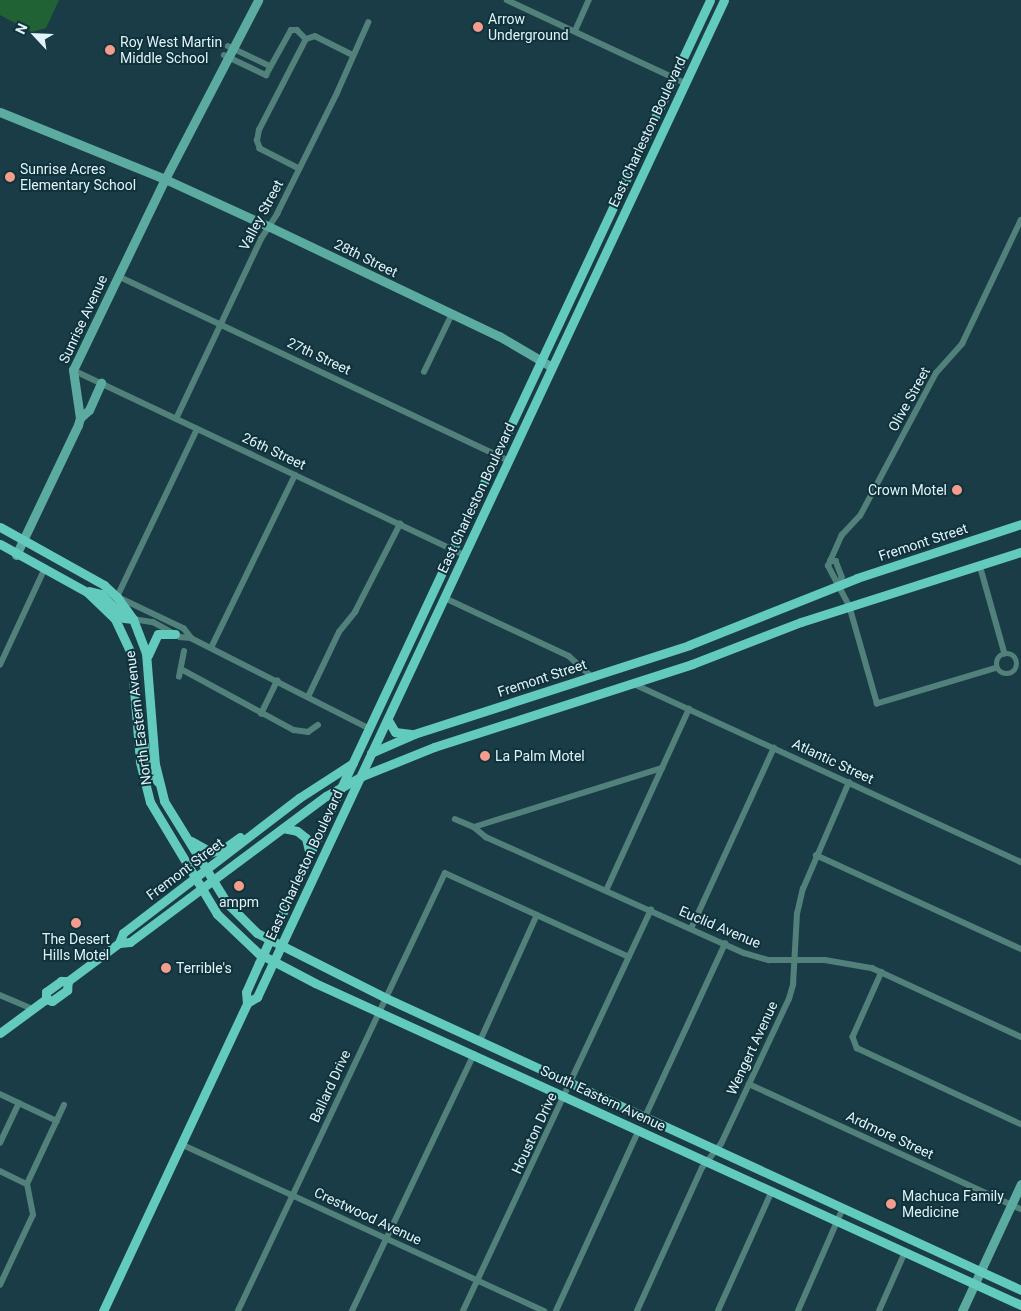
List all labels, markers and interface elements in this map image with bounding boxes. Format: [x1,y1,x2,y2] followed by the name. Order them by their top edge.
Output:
[10,10,60,60] north arrow
[488,11,569,44] place label: Arrow Underground
[12,21,31,37] text: N
[472,21,484,33] marker: Arrow Underground
[120,34,222,66] place label: Roy West Martin Middle School
[104,44,116,56] marker: Roy West Martin Middle School
[605,54,689,210] street label: East Charleston Boulevard
[20,161,136,193] place label: Sunrise Acres Elementary School
[4,171,16,183] marker: Sunrise Acres Elementary School
[235,177,287,253] street label: Valley Street
[332,235,400,281] street label: 28th Street
[55,272,111,366] street label: Sunrise Avenue
[284,334,354,378] street label: 27th Street
[884,364,934,434] street label: Olive Street
[434,420,518,576] street label: East Charleston Boulevard
[239,429,309,473] street label: 26th Street
[868,482,947,498] place label: Crown Motel
[951,484,963,496] marker: Crown Motel
[876,520,970,564] street label: Fremont Street
[121,650,155,786] street label: North Eastern Avenue
[495,656,589,700] street label: Fremont Street
[790,735,876,787] street label: Atlantic Street
[495,748,585,764] place label: La Palm Motel
[479,750,491,762] marker: La Palm Motel
[262,787,346,943] street label: East Charleston Boulevard
[143,834,227,904] street label: Fremont Street
[233,880,245,892] marker: ampm
[219,894,259,910] place label: ampm
[677,902,763,952] street label: Euclid Avenue
[70,917,82,929] marker: The Desert Hills Motel
[42,931,110,964] place label: The Desert Hills Motel
[176,960,232,976] place label: Terrible's
[160,962,172,974] marker: Terrible's
[723,998,781,1098] street label: Wengert Avenue
[306,1047,354,1125] street label: Ballard Drive
[538,1062,668,1134] street label: South Eastern Avenue
[508,1090,560,1176] street label: Houston Drive
[844,1107,936,1163] street label: Ardmore Street
[312,1184,424,1248] street label: Crestwood Avenue
[902,1188,1004,1220] place label: Machuca Family Medicine
[884,1197,898,1211] marker: Machuca Family Medicine

